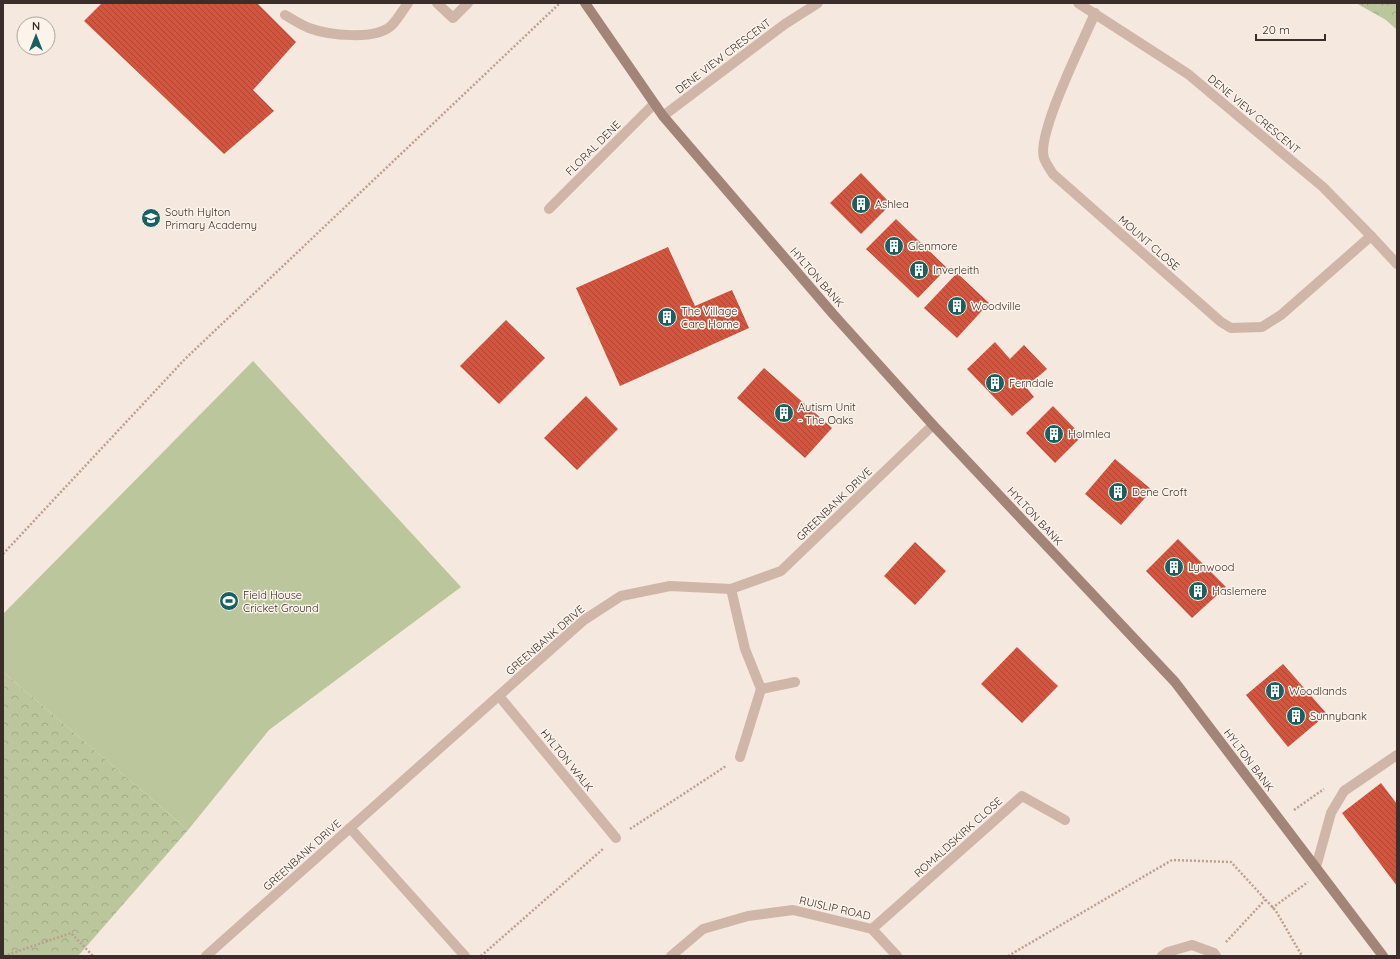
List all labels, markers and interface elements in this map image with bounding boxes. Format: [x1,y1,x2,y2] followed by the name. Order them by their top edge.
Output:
[672,15,774,97] street label: DENE VIEW CRESCENT
[16,16,56,56] north arrow
[1256,16,1325,42] scale bar
[32,19,40,33] text: N
[1262,22,1290,37] text: 20 m
[1205,71,1303,157] street label: DENE VIEW CRESCENT
[563,118,623,178] street label: FLORAL DENE
[850,193,872,215] building icon: Ashlea
[875,197,909,211] place label: Ashlea
[165,205,257,232] place label: South Hylton Primary Academy
[140,207,162,229] school or university icon: South Hylton Primary Academy
[1115,213,1183,273] street label: MOUNT CLOSE
[883,235,905,257] building icon: Glenmore
[908,239,958,253] place label: Glenmore
[787,244,847,310] street label: HYLTON BANK
[908,259,930,281] building icon: Inverleith
[933,263,979,277] place label: Inverleith
[946,295,968,317] building icon: Woodville
[971,299,1021,313] place label: Woodville
[681,304,739,331] place label: The Village Care Home
[656,306,678,328] building icon: The Village Care Home
[984,372,1006,394] building icon: Ferndale
[1009,376,1054,390] place label: Ferndale
[798,400,856,427] place label: Autism Unit - The Oaks
[773,402,795,424] building icon: Autism Unit - The Oaks
[1043,423,1065,445] building icon: Holmlea
[1068,427,1110,441] place label: Holmlea
[793,464,875,544] street label: GREENBANK DRIVE
[1107,481,1129,503] building icon: Dene Croft
[1004,484,1066,548] street label: HYLTON BANK
[1132,485,1188,499] place label: Dene Croft
[1163,556,1185,578] building icon: Lynwood
[1188,560,1234,574] place label: Lynwood
[1187,580,1209,602] building icon: Haslemere
[1212,584,1267,598] place label: Haslemere
[243,588,319,615] place label: Field House Cricket Ground
[218,590,240,612] sports icon: Field House Cricket Ground
[503,602,587,678] street label: GREENBANK DRIVE
[1264,680,1286,702] building icon: Woodlands
[1289,684,1347,698] place label: Woodlands
[1285,705,1307,727] building icon: Sunnybank
[1310,709,1367,723] place label: Sunnybank
[538,726,596,794] street label: HYLTON WALK
[1221,726,1277,794] street label: HYLTON BANK
[911,794,1005,880] street label: ROMALDSKIRK CLOSE
[260,816,344,894] street label: GREENBANK DRIVE
[798,893,872,923] street label: RUISLIP ROAD

